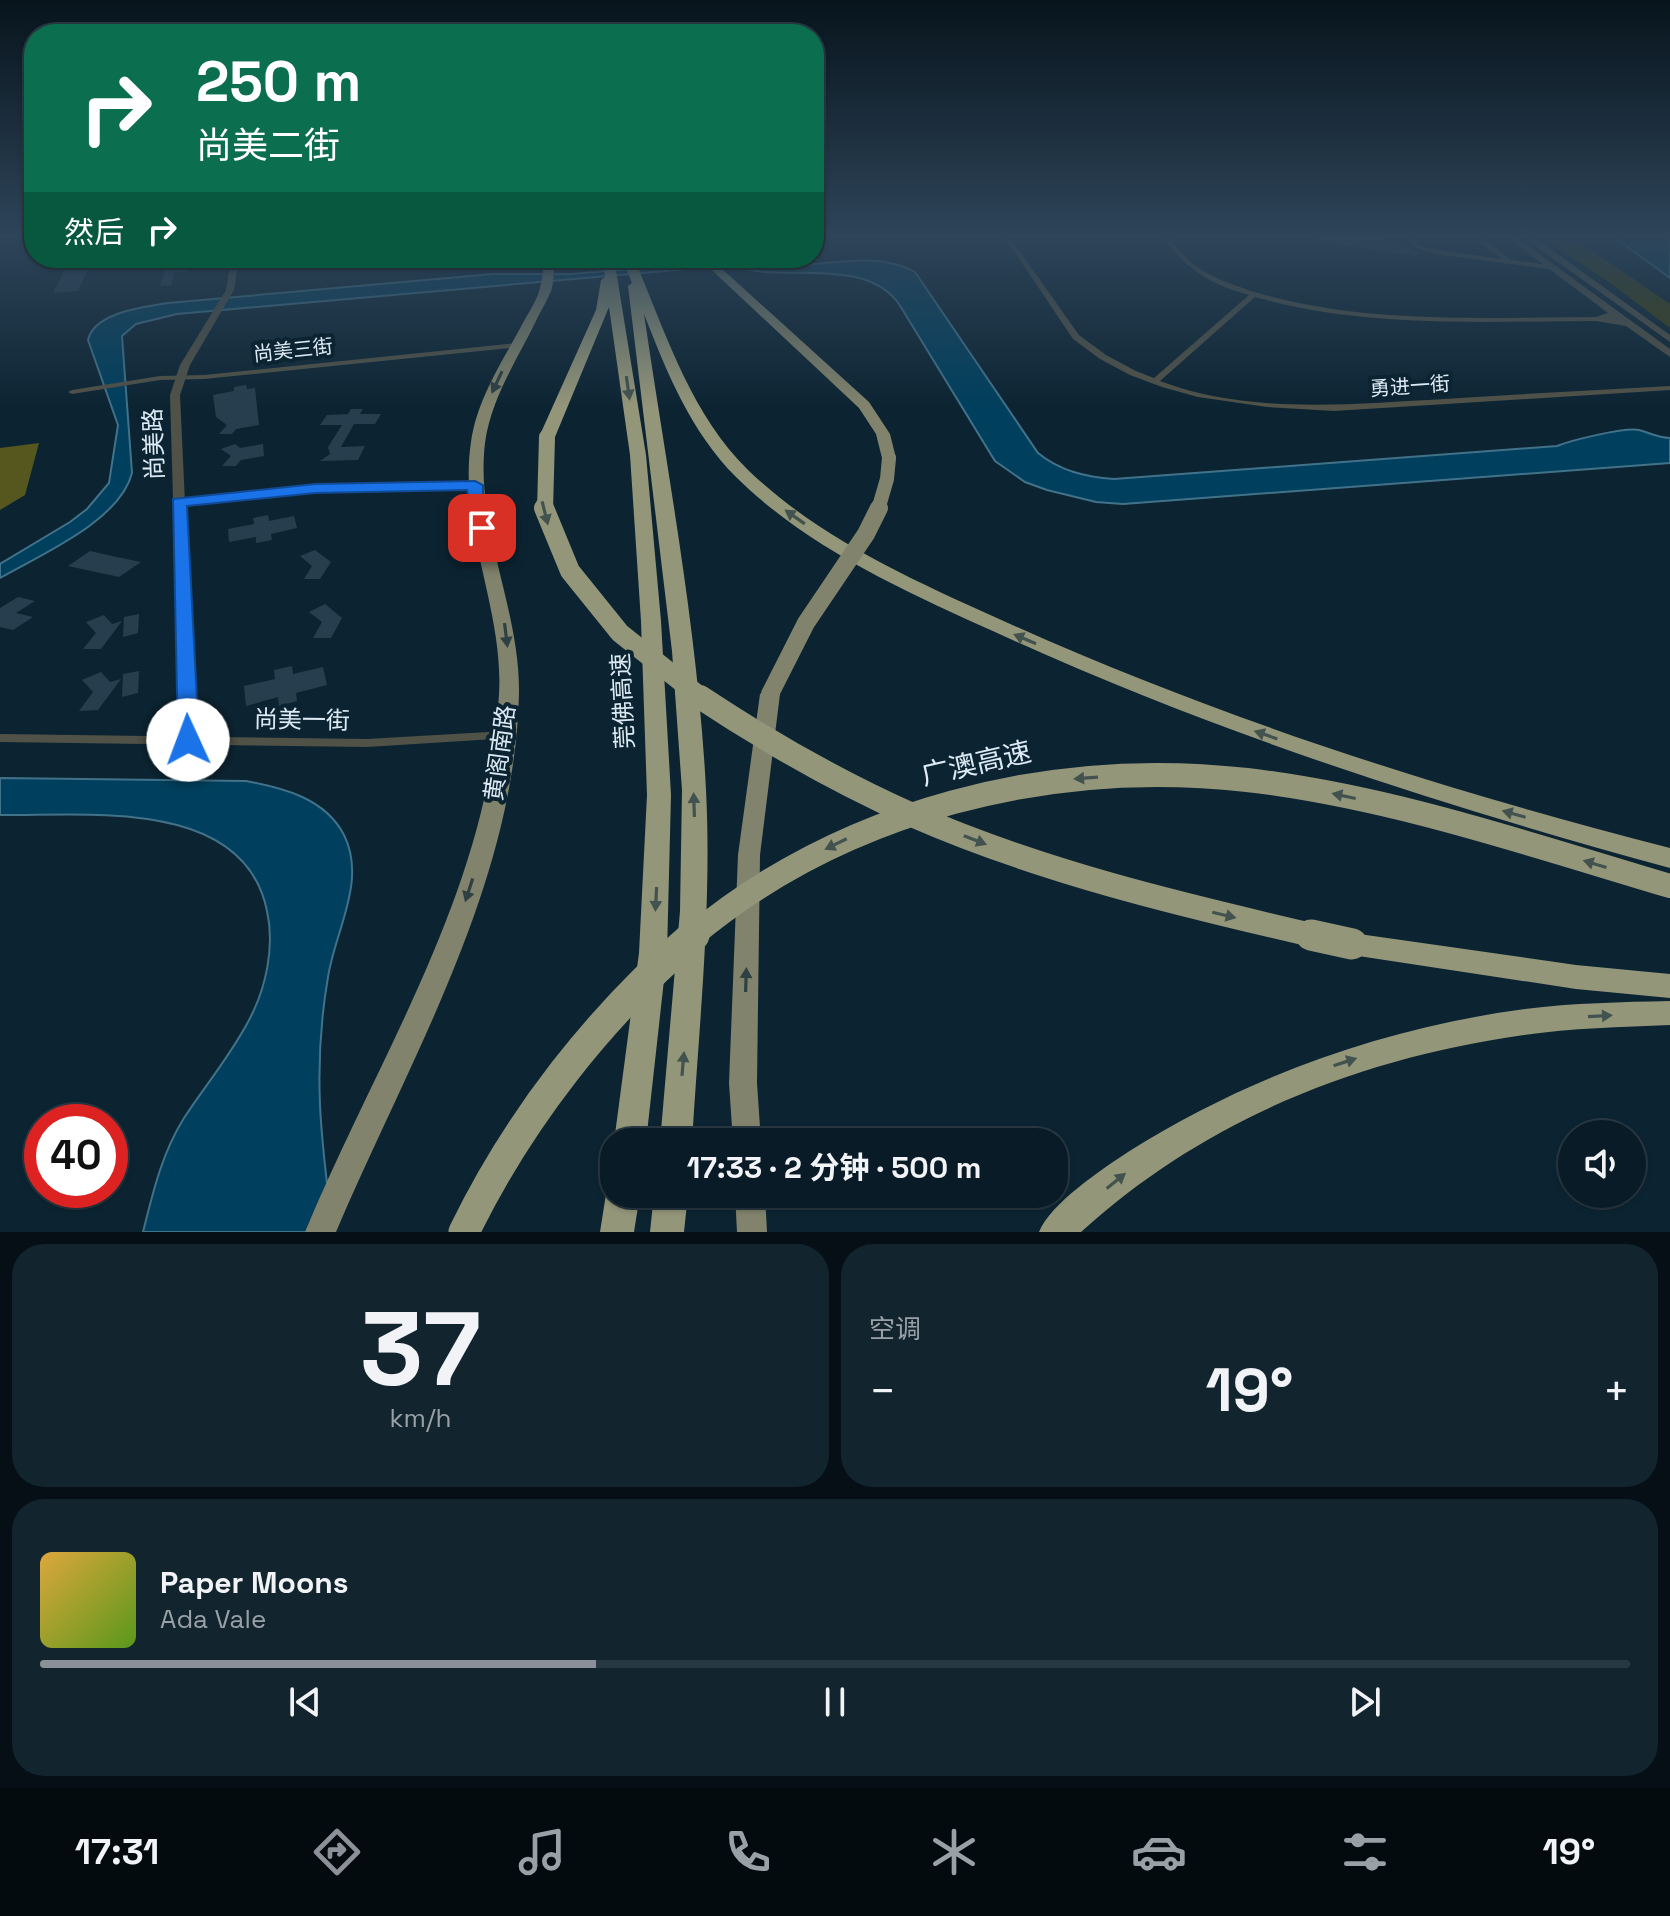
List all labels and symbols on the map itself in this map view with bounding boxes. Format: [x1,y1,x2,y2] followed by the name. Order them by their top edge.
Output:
[252,333,334,367] street label: 尚美三街
[490,370,504,393] one-way arrow
[1369,370,1451,402] street label: 勇进一街
[622,375,635,400] one-way arrow
[137,407,170,481] street label: 尚美路
[448,494,516,562] pin
[539,501,551,526] one-way arrow
[785,510,806,525] one-way arrow
[500,623,513,648] one-way arrow
[1013,632,1037,645] one-way arrow
[605,652,640,750] street label: 莞佛高速
[146,698,230,782] position arrow
[254,703,350,736] street label: 尚美一街
[477,703,522,803] street label: 黄阁南路
[1254,728,1278,740] one-way arrow
[917,733,1035,793] street label: 广澳高速
[1073,772,1098,785] one-way arrow
[1332,789,1357,802] one-way arrow
[688,792,701,817] one-way arrow
[1502,807,1526,820] one-way arrow
[963,834,987,847] one-way arrow
[825,837,848,851] one-way arrow
[1583,857,1607,870] one-way arrow
[462,878,475,902] one-way arrow
[649,887,662,912] one-way arrow
[1211,909,1236,922] one-way arrow
[740,967,752,992] one-way arrow
[1588,1009,1613,1022] one-way arrow
[676,1051,689,1076] one-way arrow
[1334,1055,1358,1068] one-way arrow
[24,1104,128,1208] speed limit sign: 40
[1106,1173,1126,1190] one-way arrow

